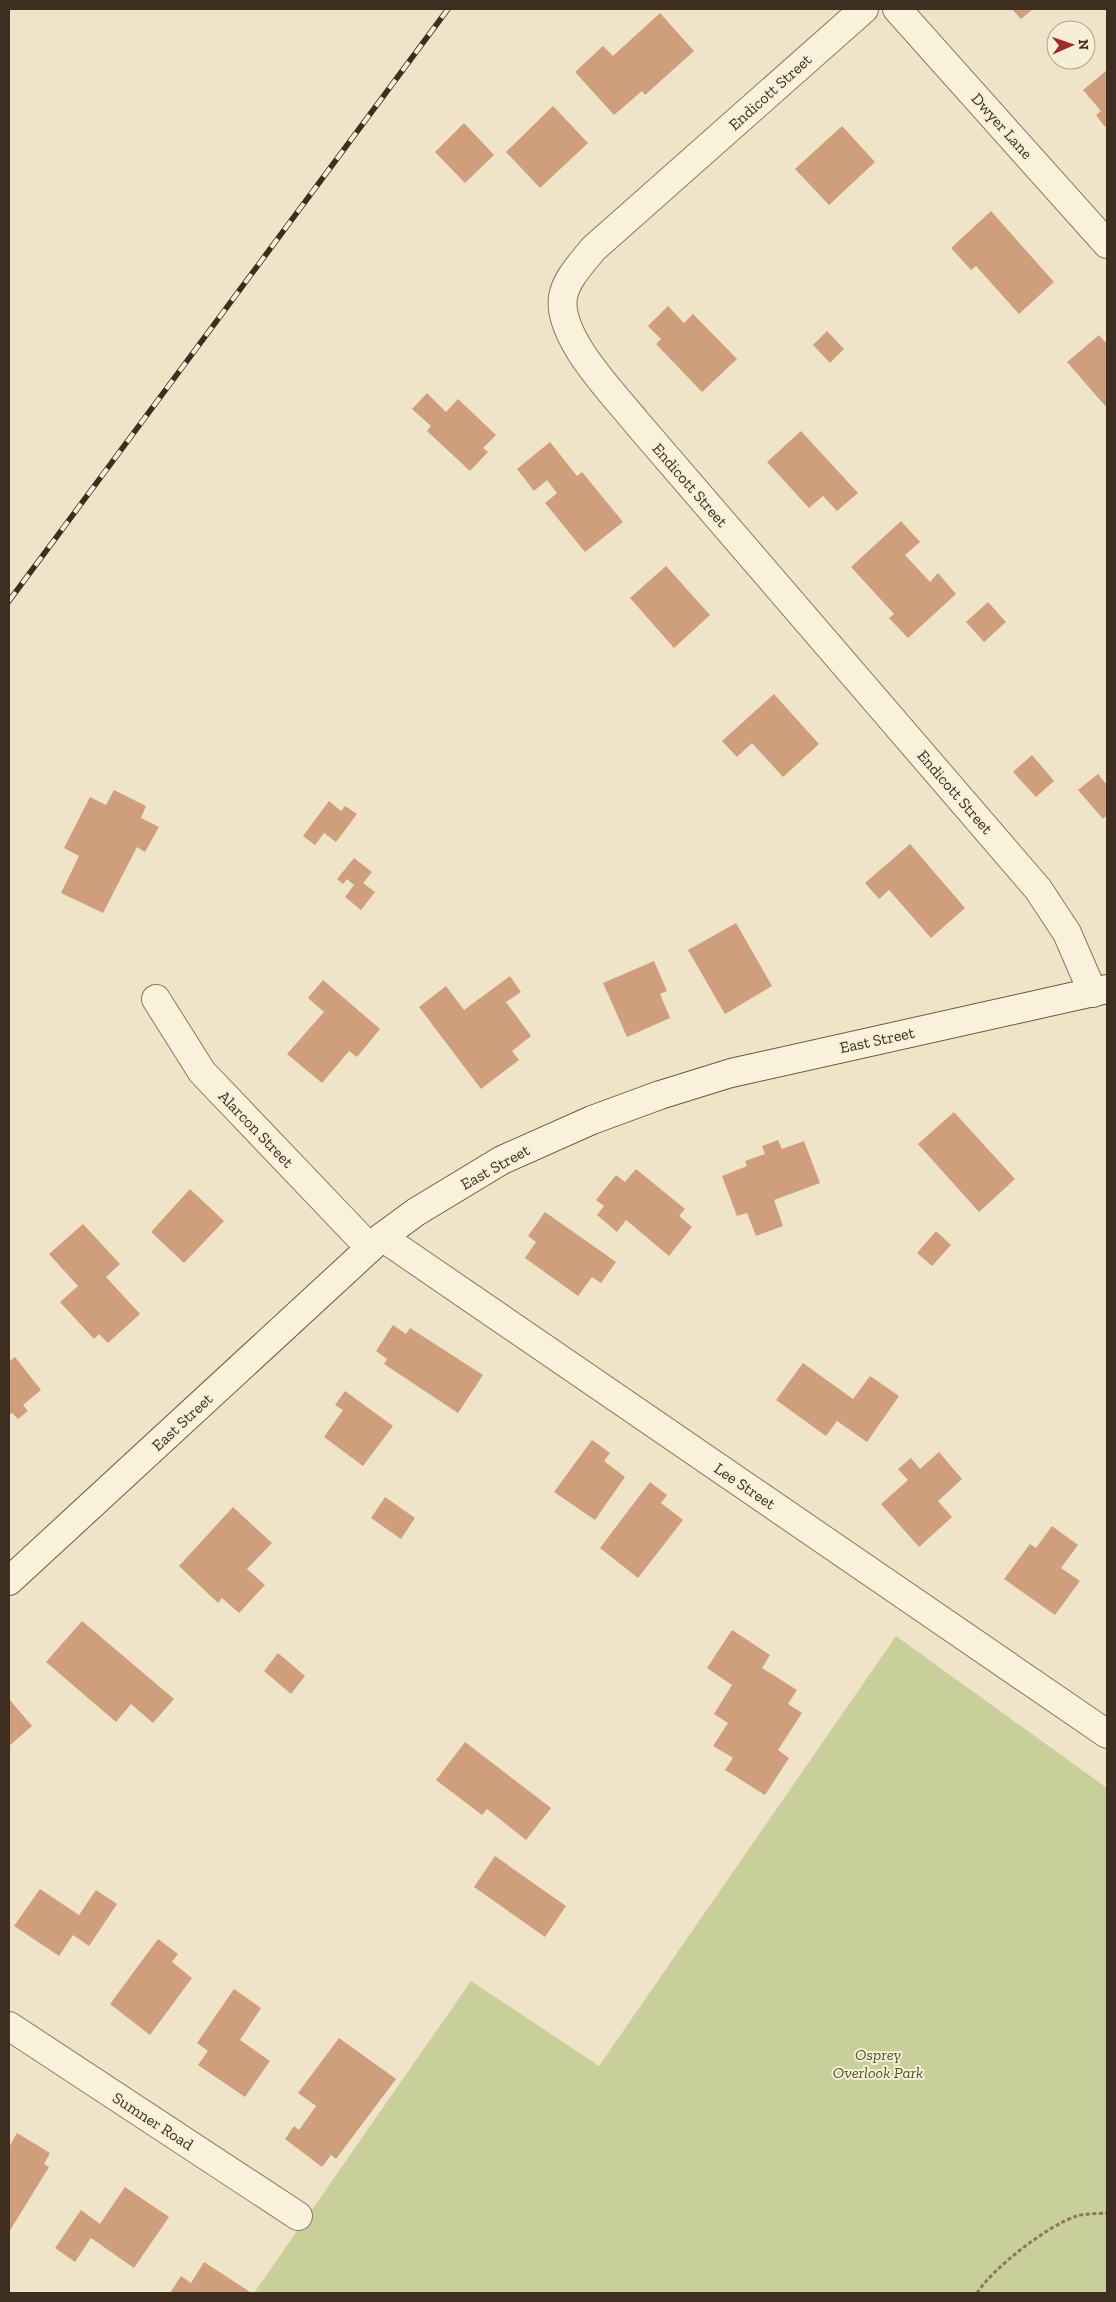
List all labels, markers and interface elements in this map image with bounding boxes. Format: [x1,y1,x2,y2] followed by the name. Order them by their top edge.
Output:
[1046,20,1096,70] north arrow
[1075,39,1092,51] text: N
[725,50,815,134] street label: Endicott Street
[967,89,1037,163] street label: Dwyer Lane
[648,439,732,531] street label: Endicott Street
[913,746,997,838] street label: Endicott Street
[838,1023,916,1057] street label: East Street
[215,1087,297,1171] street label: Alarcon Street
[457,1140,533,1194] street label: East Street
[148,1389,216,1455] street label: East Street
[711,1459,779,1513] street label: Lee Street
[833,2045,923,2082] park label: Osprey Overlook Park
[109,2088,197,2154] street label: Sumner Road

